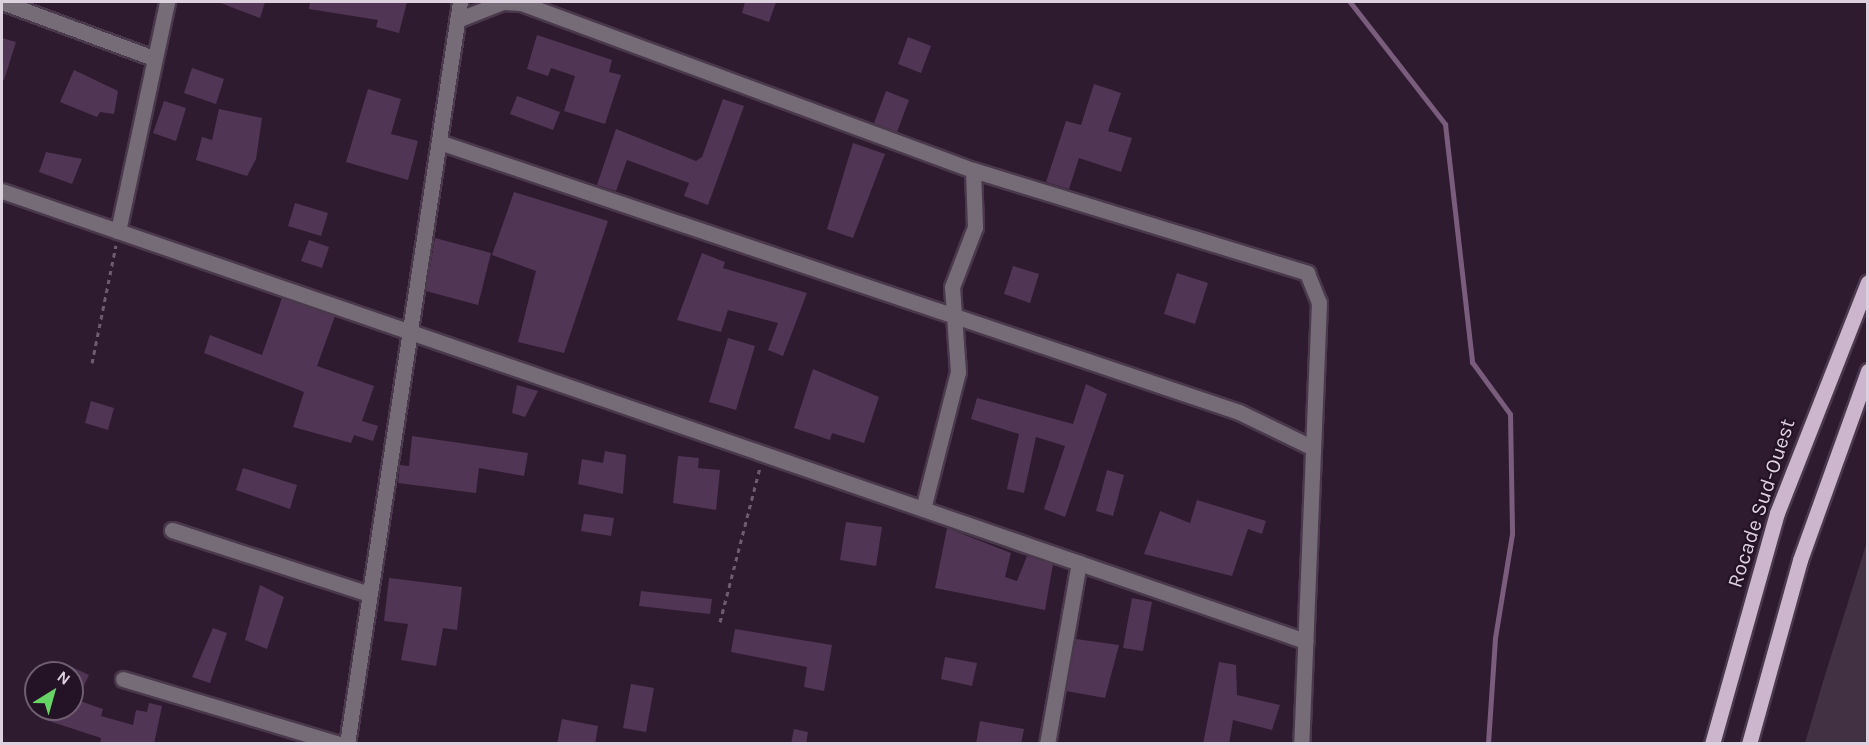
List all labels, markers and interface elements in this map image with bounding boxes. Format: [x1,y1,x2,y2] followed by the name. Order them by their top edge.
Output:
[1722,415,1800,591] street label: Rocade Sud-Ouest
[24,661,84,721] north arrow
[54,667,74,689] text: N

